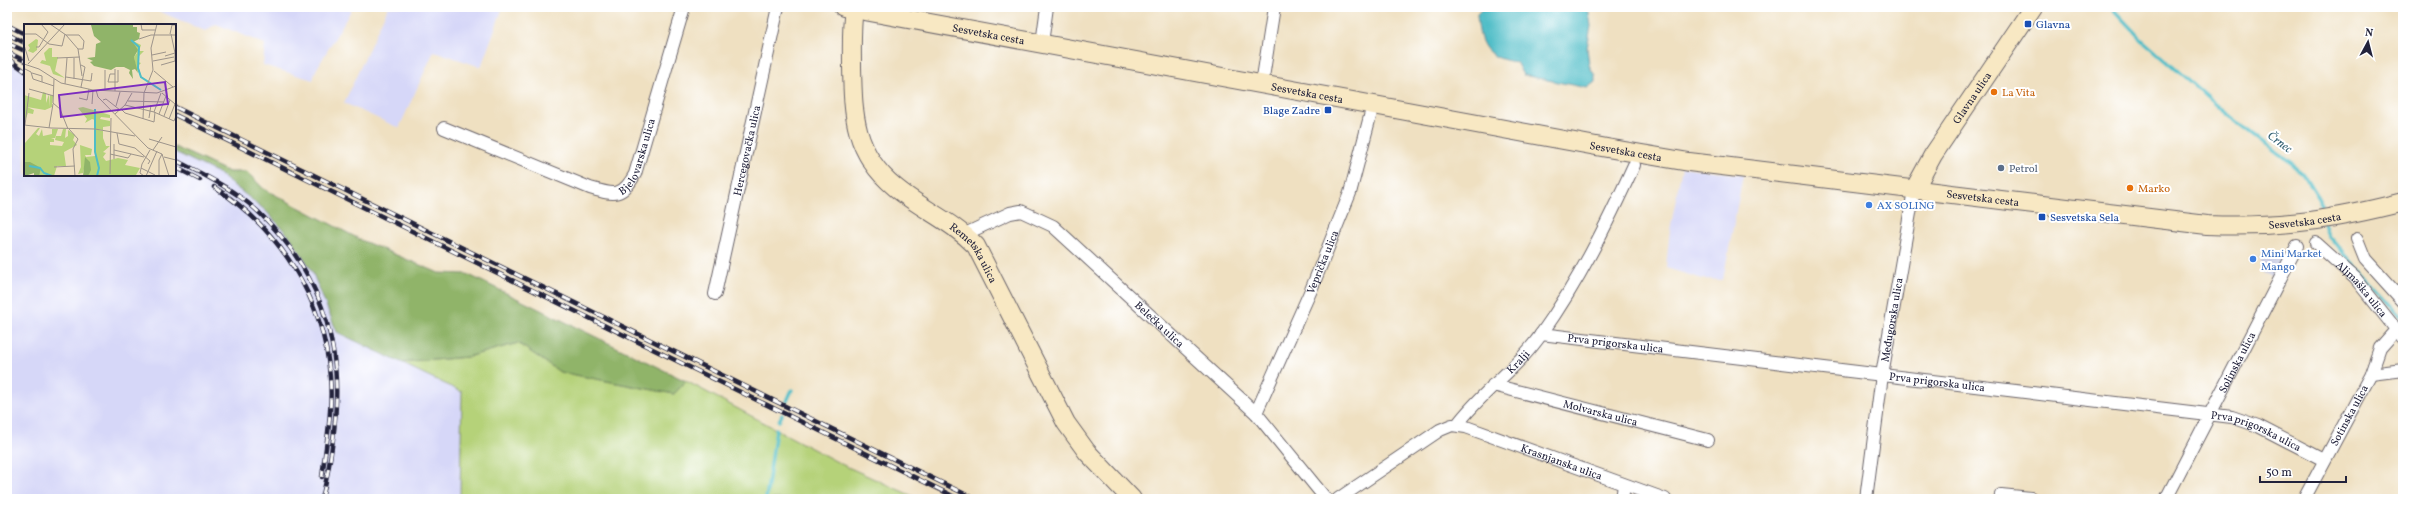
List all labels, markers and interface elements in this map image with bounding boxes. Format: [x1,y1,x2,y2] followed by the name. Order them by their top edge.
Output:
[2036,18,2071,33] place label: Glavna
[2023,19,2033,29] marker: Glavna
[951,21,1026,49] street label: Sesvetska cesta
[2348,22,2388,62] north arrow
[24,24,176,176] inset map
[2364,26,2374,41] text: N
[1950,69,1996,128] street label: Glavna ulica
[1270,80,1345,108] street label: Sesvetska cesta
[2002,86,2036,101] place label: La Vita
[1989,87,1999,97] marker: La Vita
[731,103,765,198] street label: Hercegovačka ulica
[1263,104,1320,119] place label: Blage Zadre
[1323,105,1333,115] marker: Blage Zadre
[616,116,660,200] street label: Bjelovarska ulica
[2264,127,2296,158] water label: Črnec
[1588,139,1663,166] street label: Sesvetska cesta
[2009,162,2038,177] place label: Petrol
[1996,163,2006,173] marker: Petrol
[2138,182,2170,197] place label: Marko
[2125,183,2135,193] marker: Marko
[1945,187,2020,211] street label: Sesvetska cesta
[1877,199,1935,214] place label: AX SOLING
[1864,200,1874,210] marker: AX SOLING
[2268,210,2343,234] street label: Sesvetska cesta
[2050,211,2120,226] place label: Sesvetska Sela
[2037,212,2047,222] marker: Sesvetska Sela
[946,220,1000,287] street label: Remetska ulica
[1304,228,1343,297] street label: Veprička ulica
[2261,247,2322,275] place label: Mini Market Mango
[2248,254,2258,264] marker: Mini Market Mango
[2332,258,2390,322] street label: Aljmaška ulica
[1878,276,1908,363] street label: Međugorska ulica
[1131,299,1187,352] street label: Belečka ulica
[2216,329,2260,396] street label: Solinska ulica
[1566,331,1665,358] street label: Prva prigorska ulica
[1504,348,1534,378] street label: Kralji
[1888,370,1986,396] street label: Prva prigorska ulica
[2328,382,2373,449] street label: Sotinska ulica
[1561,397,1640,431] street label: Molvarska ulica
[2210,409,2304,456] street label: Prva prigorska ulica
[1518,441,1604,485] street label: Krasnjanska ulica
[2260,458,2346,484] scale bar
[2266,465,2292,481] text: 50 m

